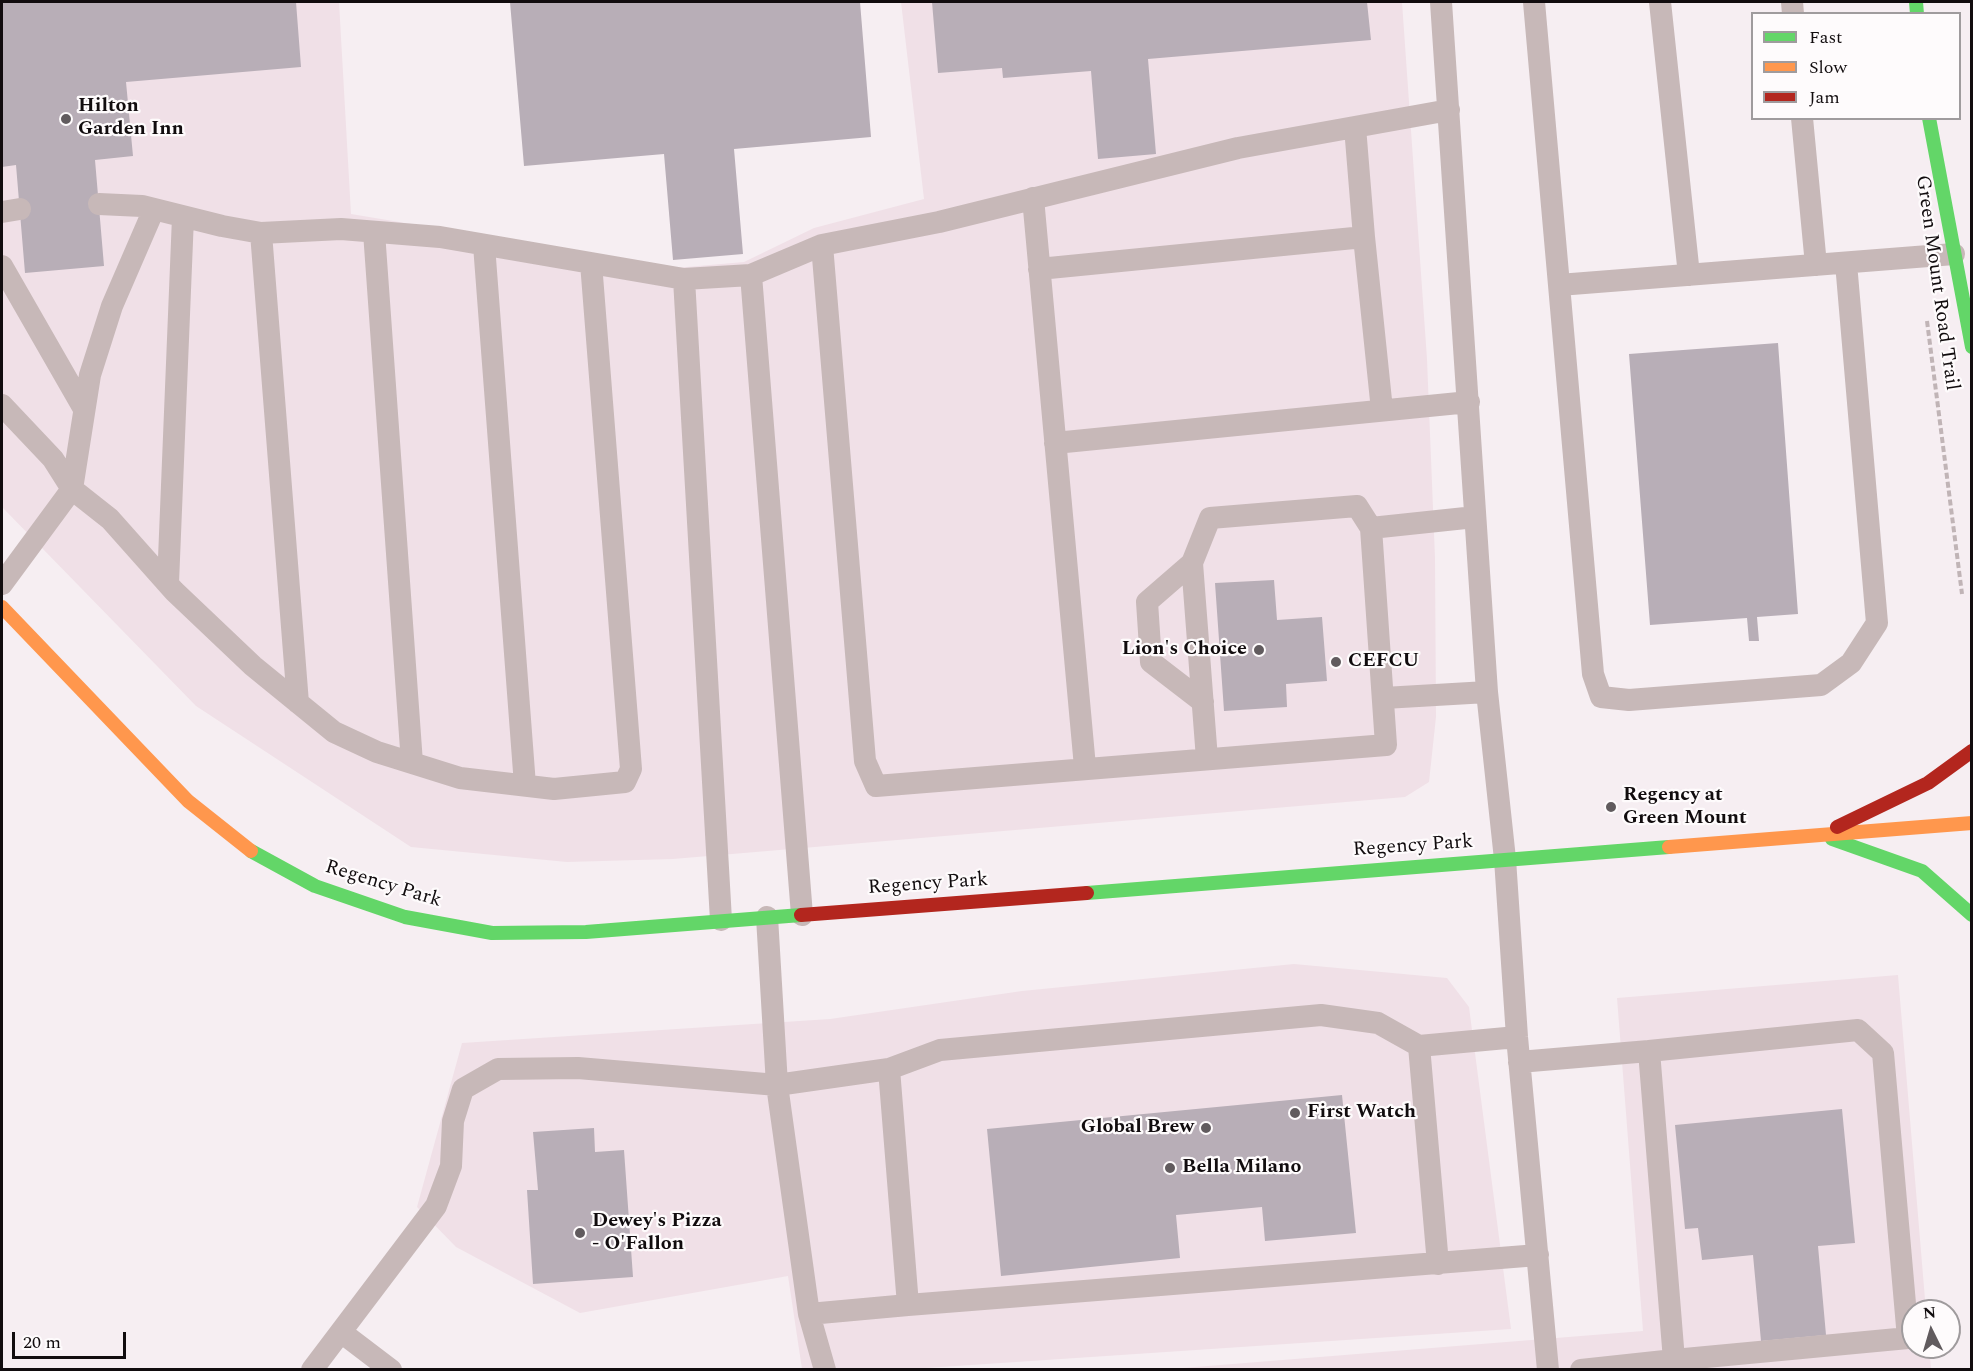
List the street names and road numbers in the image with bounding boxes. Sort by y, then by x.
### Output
street label: Green Mount Road Trail [1909,174,1963,392]
street label: Regency Park [1352,831,1474,863]
street label: Regency Park [322,856,444,914]
street label: Regency Park [867,869,989,901]

